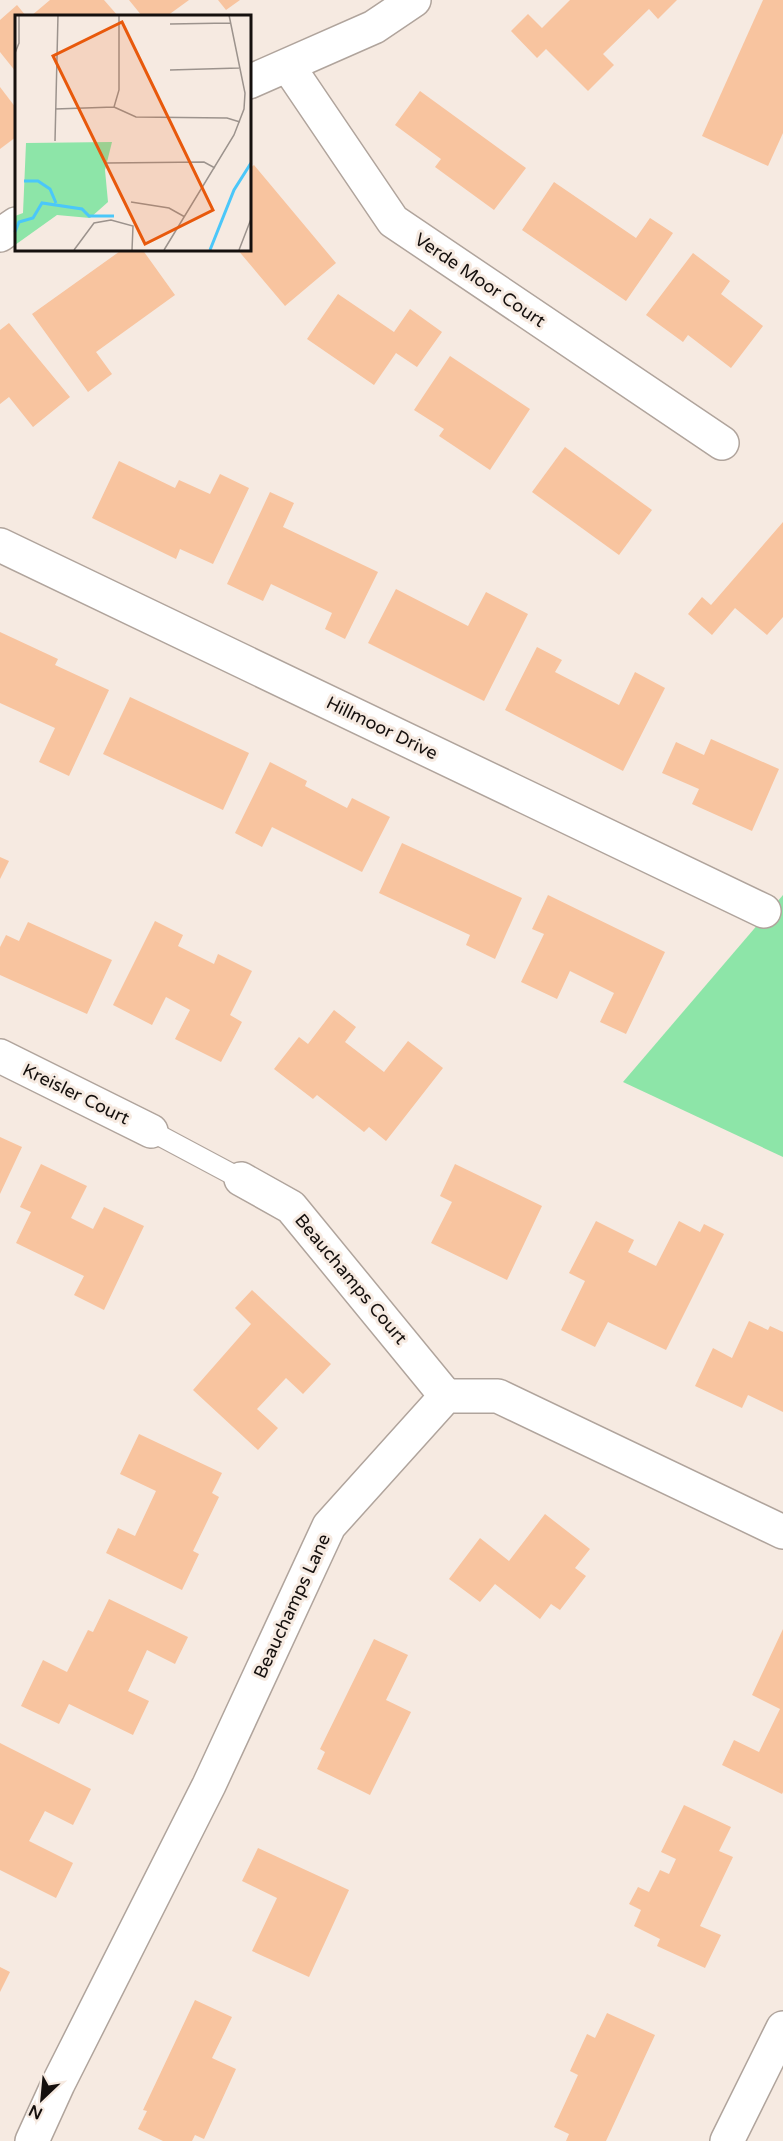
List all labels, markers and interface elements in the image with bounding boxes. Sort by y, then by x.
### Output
inset map [15,15,250,250]
street label: Verde Moor Court [410,228,550,332]
street label: Hillmoor Drive [323,692,441,764]
street label: Kreisler Court [19,1059,133,1129]
street label: Beauchamps Court [290,1209,412,1349]
street label: Beauchamps Lane [249,1530,335,1682]
north arrow [12,2069,72,2129]
text: N [26,2100,46,2123]

